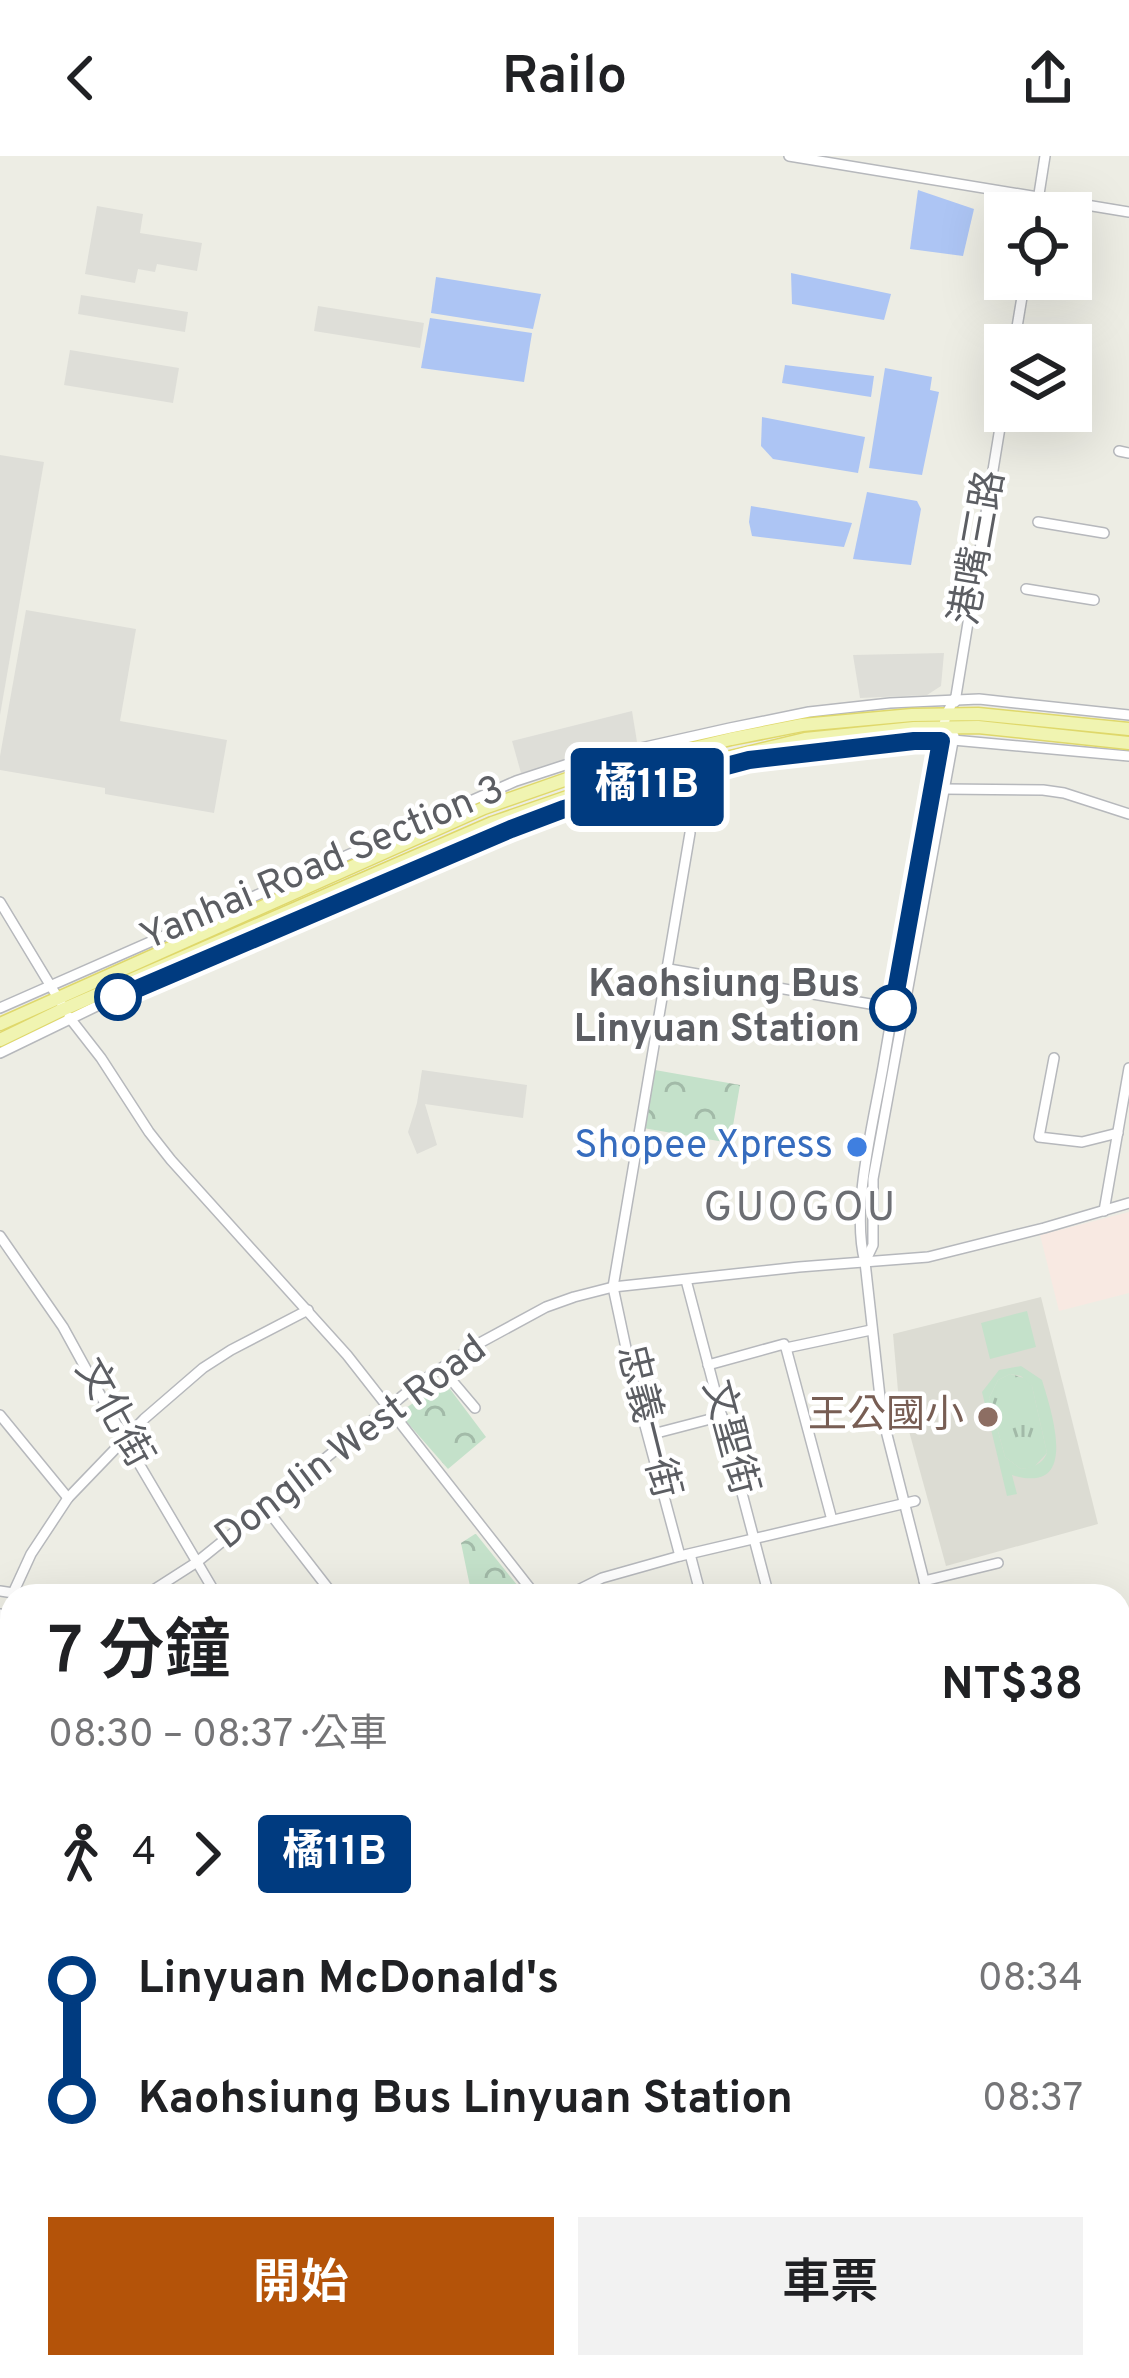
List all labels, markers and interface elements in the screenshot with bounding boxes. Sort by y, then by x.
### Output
text: Railo [502,44,627,113]
icon: back [48,45,114,111]
icon: share [1015,45,1081,111]
map controls [984,192,1092,432]
button: locate [984,192,1092,300]
button: layers [984,324,1092,432]
street label: 港嘴三路 [942,467,1018,629]
line badge: 橘11B [563,748,731,826]
text: 橘11B [595,760,699,813]
street label: Yanhai Road Section 3 [134,766,512,964]
place label: Kaohsiung Bus Linyuan Station [574,962,860,1056]
unlabelled marker [96,975,140,1019]
marker: Kaohsiung Bus Linyuan Station [871,986,915,1030]
place label: Shopee Xpress [574,1123,833,1172]
marker: Shopee Xpress [844,1134,870,1160]
district label: GUOGOU [704,1183,899,1236]
street label: Donglin West Road [207,1326,497,1562]
street label: 忠義一街 [603,1340,689,1504]
street label: 文化街 [62,1351,162,1477]
street label: 文聖街 [689,1375,767,1501]
place label: 王公國小 [808,1393,964,1442]
marker: 王公國小 [975,1404,1001,1430]
text: 7 分鐘 [48,1614,230,1697]
text: NT$38 [941,1658,1083,1715]
text: 08:30 – 08:37 · 公車 [48,1712,388,1761]
icon: walk [48,1821,114,1887]
icon: forward [174,1821,240,1887]
text: 橘11B [282,1827,387,1880]
text: 4 [132,1830,156,1879]
text: Linyuan McDonald's [138,1952,559,2009]
text: 08:34 [978,1956,1083,2005]
text: Kaohsiung Bus Linyuan Station [138,2072,793,2129]
text: 08:37 [982,2076,1083,2125]
button: 開始 [48,2217,554,2355]
button: 車票 [578,2217,1083,2355]

